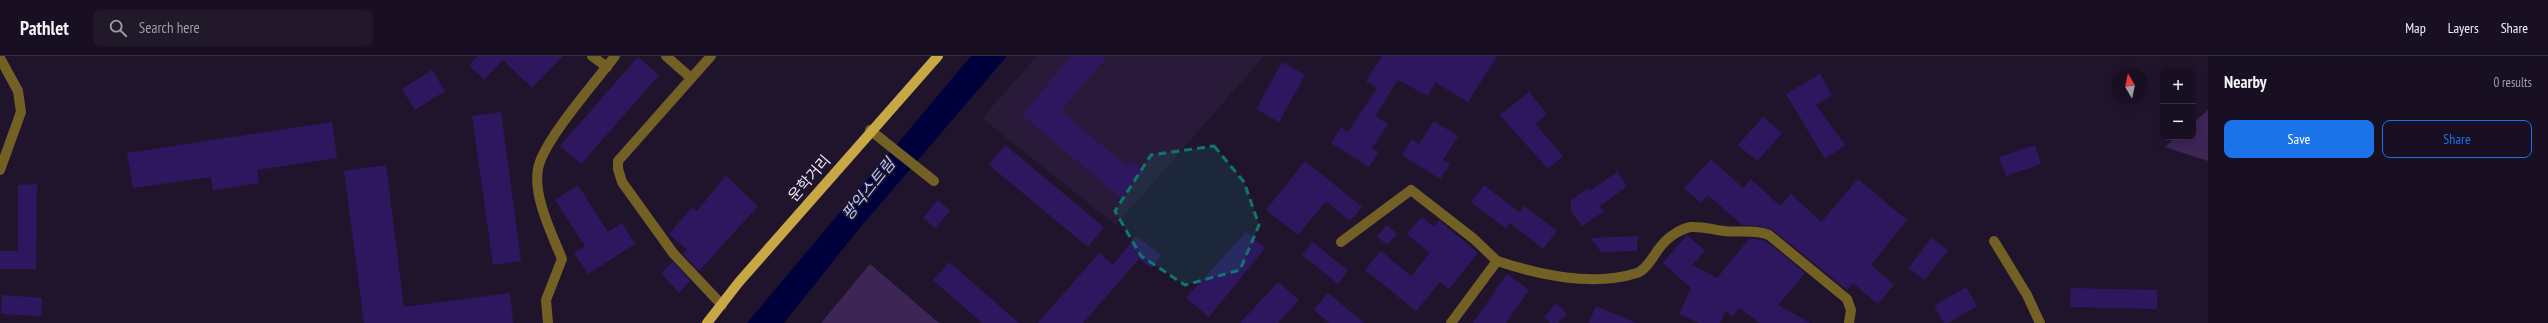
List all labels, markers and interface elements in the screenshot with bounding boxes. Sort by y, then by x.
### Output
search box [93,10,373,46]
text: Pathlet [20,16,69,40]
icon: search [107,17,129,39]
text: Search here [139,18,200,37]
text: Map [2405,19,2426,37]
text: Layers [2448,19,2479,37]
text: Share [2501,19,2528,37]
north arrow [2112,68,2148,104]
map controls [2160,68,2196,140]
button: + [2160,68,2196,104]
text: Nearby [2224,71,2267,93]
text: 0 results [2493,74,2532,91]
button: − [2160,104,2196,140]
button: Save [2224,120,2374,158]
button: Share [2382,120,2532,158]
street label: 운학거리 [784,151,834,205]
water label: 팡익스트림 [837,153,900,224]

